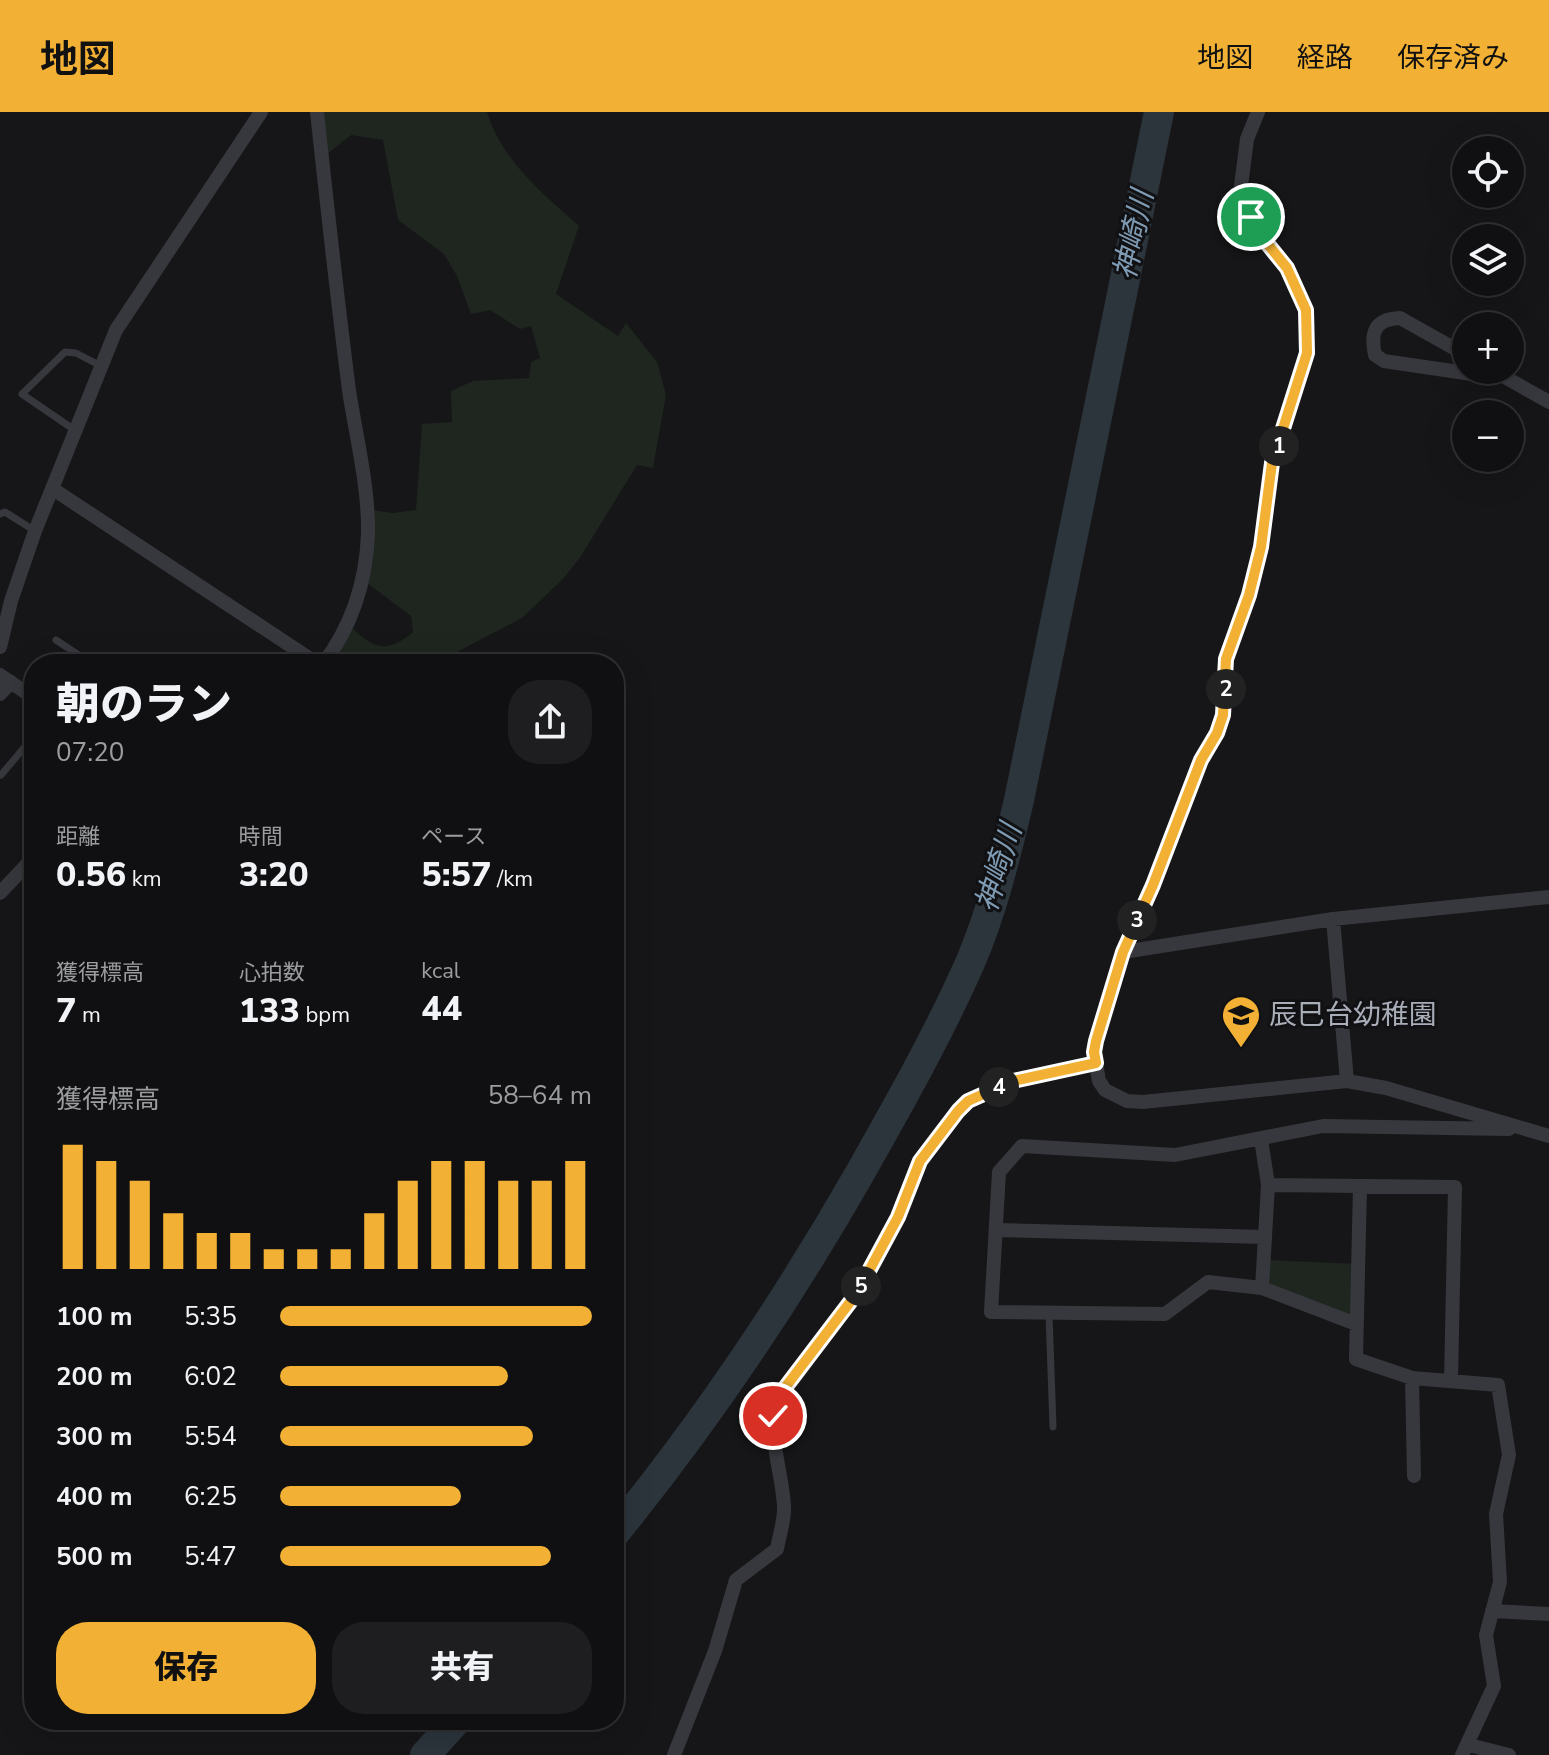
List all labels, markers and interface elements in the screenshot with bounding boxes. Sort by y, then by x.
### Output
text: 地図 [40,34,116,85]
text: 地図 [1197,39,1253,77]
text: 経路 [1297,39,1353,77]
text: 保存済み [1397,39,1509,77]
map controls [1452,136,1524,472]
button: locate [1452,136,1524,208]
pin [1217,183,1285,251]
water label: 神崎川 [1105,184,1164,283]
icon: arrive [1229,195,1273,239]
button: layers [1452,224,1524,296]
button: + [1452,312,1524,384]
button: − [1452,400,1524,472]
pin: 1 [1259,426,1299,466]
text: 1 [1272,431,1286,461]
pin: 2 [1206,669,1246,709]
text: 2 [1219,674,1233,704]
text: 朝のラン [56,675,232,735]
button: share [508,680,592,764]
text: 07:20 [56,735,124,770]
water label: 神崎川 [966,816,1033,917]
text: 距離 [56,822,100,852]
text: 時間 [239,822,283,852]
text: ペース [421,822,486,852]
text: 0.56 [56,852,126,898]
text: 3:20 [239,852,309,898]
text: 5:57 [421,852,491,898]
text: km [126,864,162,894]
text: /km [491,864,533,894]
pin: 3 [1117,900,1157,940]
text: 3 [1130,905,1144,935]
text: kcal [421,956,460,986]
text: 獲得標高 [56,958,144,988]
text: 心拍数 [239,958,305,988]
text: 44 [421,986,462,1032]
text: 7 [56,988,76,1034]
text: 133 [239,988,300,1034]
school or university icon: 辰巳台幼稚園 [1220,994,1262,1049]
place label: 辰巳台幼稚園 [1269,996,1437,1034]
text: m [76,1000,101,1030]
text: bpm [300,1000,350,1030]
pin: 4 [979,1067,1019,1107]
text: 4 [992,1072,1006,1102]
text: 58–64 m [488,1078,592,1113]
text: 獲得標高 [56,1082,160,1117]
pin: 5 [841,1266,881,1306]
text: 5 [854,1271,868,1301]
text: 100 m [56,1299,133,1334]
text: 5:35 [184,1299,237,1334]
text: 200 m [56,1359,133,1394]
text: 6:02 [184,1359,237,1394]
pin [739,1382,807,1450]
icon: check [751,1394,795,1438]
text: 300 m [56,1419,133,1454]
text: 5:54 [184,1419,237,1454]
text: 400 m [56,1479,133,1514]
text: 6:25 [184,1479,237,1514]
text: 500 m [56,1539,133,1574]
text: 5:47 [184,1539,237,1574]
button: 保存 [56,1622,316,1714]
button: 共有 [332,1622,592,1714]

